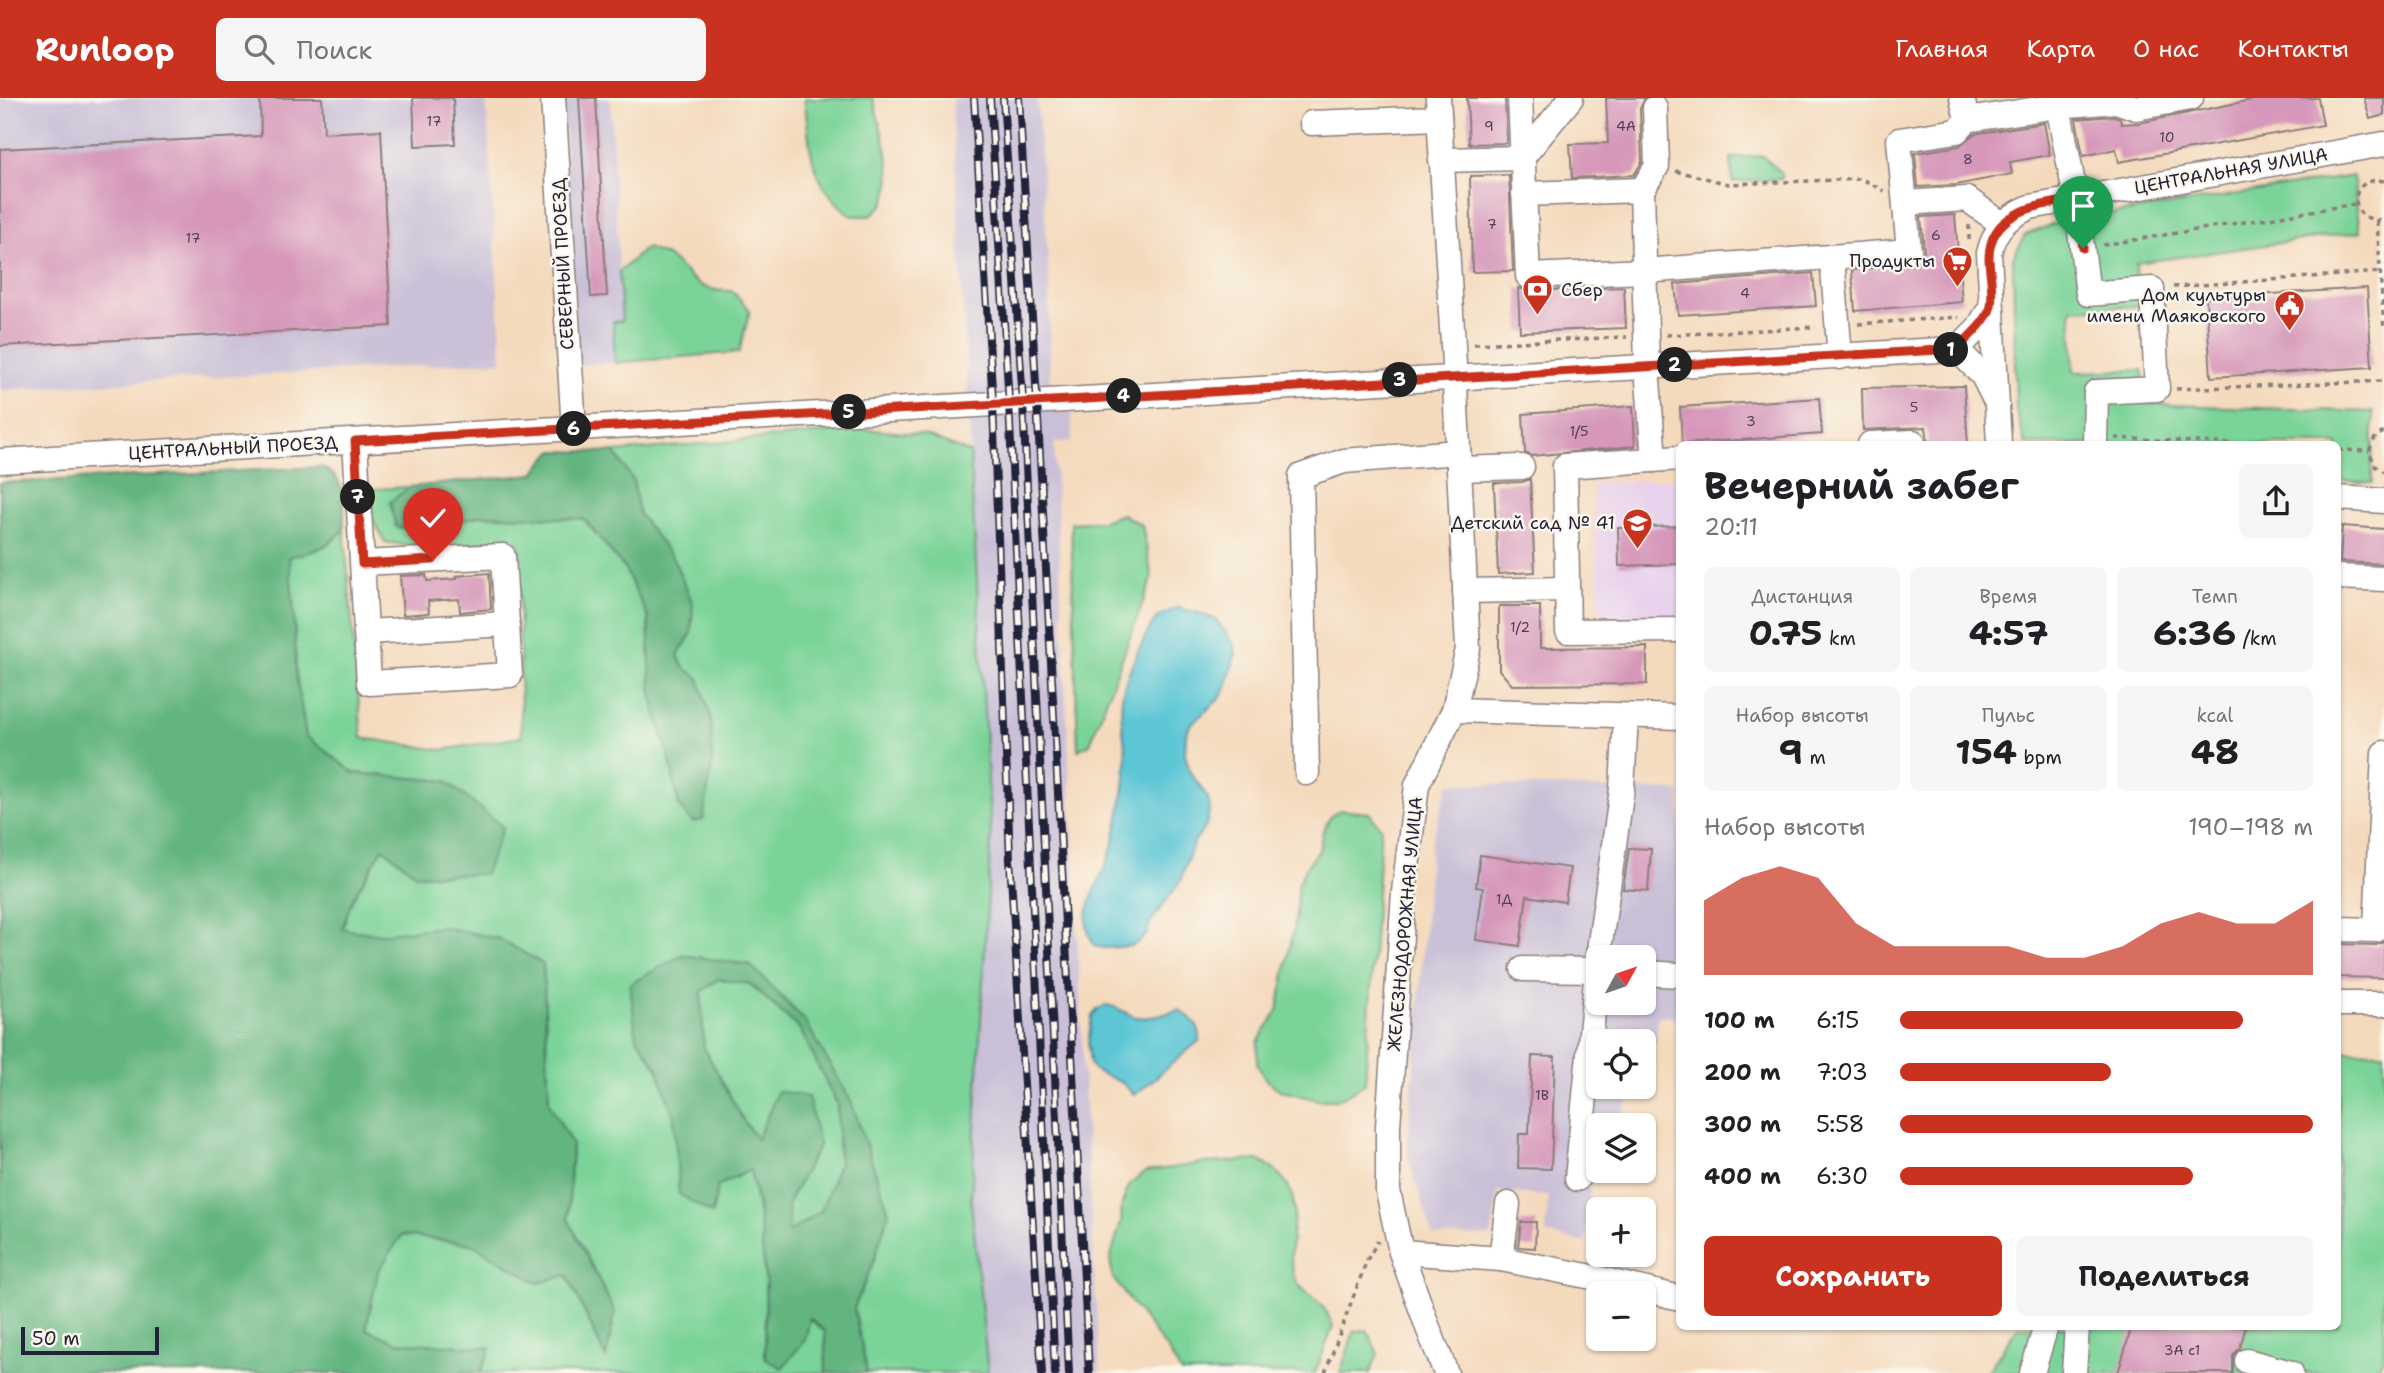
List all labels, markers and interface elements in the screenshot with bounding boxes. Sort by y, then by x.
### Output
search box [216,18,706,81]
text: Runloop [35,27,174,72]
icon: search [240,30,278,68]
text: Поиск [296,32,372,67]
text: Главная [1895,33,1988,65]
text: Карта [2026,33,2095,65]
text: О нас [2133,33,2199,65]
text: Контакты [2237,33,2349,65]
house number: 17 [427,112,441,130]
house number: 9 [1484,117,1494,135]
house number: 4А [1616,117,1636,135]
house number: 10 [2159,128,2175,146]
street label: ЦЕНТРАЛЬНАЯ УЛИЦА [2132,142,2330,200]
house number: 8 [1963,150,1973,168]
pin [2053,176,2113,248]
street label: СЕВЕРНЫЙ ПРОЕЗД [546,177,579,350]
icon: arrive [2064,187,2102,225]
house number: 7 [1487,215,1497,233]
house number: 6 [1931,226,1941,244]
house number: 17 [186,229,200,247]
supermarket icon: Продукты [1941,244,1975,288]
place label: Продукты [1849,249,1935,273]
bank icon: Сбер [1521,273,1555,317]
place label: Сбер [1561,278,1603,302]
place label: Дом культуры имени Маяковского [2087,283,2266,328]
house number: 4 [1740,284,1750,302]
public building icon: Дом культуры имени Маяковского [2272,288,2306,332]
pin: 1 [1934,332,1968,368]
text: 1 [1946,337,1955,362]
pin: 2 [1658,348,1692,382]
text: 2 [1668,352,1681,377]
pin: 3 [1382,362,1418,398]
text: 3 [1393,367,1406,392]
pin: 4 [1106,378,1142,414]
text: 4 [1117,383,1130,408]
pin: 5 [832,394,866,430]
house number: 5 [1910,398,1918,416]
text: 5 [843,399,854,424]
pin: 6 [556,412,592,446]
house number: 3 [1746,412,1756,430]
text: 6 [567,416,580,441]
house number: 1/5 [1569,422,1589,440]
street label: ЦЕНТРАЛЬНЫЙ ПРОЕЗД [128,431,339,465]
text: Вечерний забег [1704,460,2019,511]
button: share [2239,464,2313,538]
pin: 7 [340,480,376,514]
text: 7 [351,484,364,509]
pin [403,488,463,560]
icon: check [414,499,452,537]
school or university icon: Детский сад № 41 [1621,506,1655,550]
place label: Детский сад № 41 [1451,511,1615,535]
text: 20:11 [1704,512,1758,542]
text: Дистанция [1751,584,1853,609]
text: Время [1980,584,2037,609]
text: Темп [2192,584,2238,609]
text: 0.75 [1748,609,1823,656]
text: 4:57 [1968,609,2049,656]
text: 6:36 [2153,609,2236,656]
house number: 1/2 [1510,618,1530,636]
text: km [1823,626,1856,651]
text: /km [2236,626,2277,651]
text: Набор высоты [1736,703,1869,728]
text: Пульс [1982,703,2035,728]
text: kcal [2196,703,2233,728]
text: 9 [1778,728,1803,775]
text: 154 [1955,728,2017,775]
text: 48 [2190,728,2239,775]
text: m [1803,745,1826,770]
text: bpm [2017,745,2062,770]
street label: ЖЕЛЕЗНОДОРОЖНАЯ УЛИЦА [1382,796,1428,1052]
text: Набор высоты [1704,812,1865,842]
text: 190–198 m [2188,812,2313,842]
house number: 1Д [1496,890,1513,908]
north arrow [1586,945,1656,1015]
map controls [1586,945,1656,1351]
text: 100 m [1704,1005,1775,1035]
text: 6:15 [1816,1005,1859,1035]
button: locate [1586,1029,1656,1099]
text: 200 m [1704,1057,1781,1087]
text: 7:03 [1816,1057,1868,1087]
house number: 1В [1535,1086,1549,1104]
text: 300 m [1704,1109,1781,1139]
text: 5:58 [1816,1109,1865,1139]
button: layers [1586,1113,1656,1183]
text: 400 m [1704,1161,1781,1191]
text: 6:30 [1816,1161,1868,1191]
button: + [1586,1197,1656,1267]
button: Сохранить [1704,1236,2002,1316]
button: Поделиться [2016,1236,2313,1316]
button: − [1586,1281,1656,1351]
scale bar [21,1324,159,1356]
text: 50 m [32,1326,80,1351]
house number: 3А с1 [2164,1341,2200,1359]

